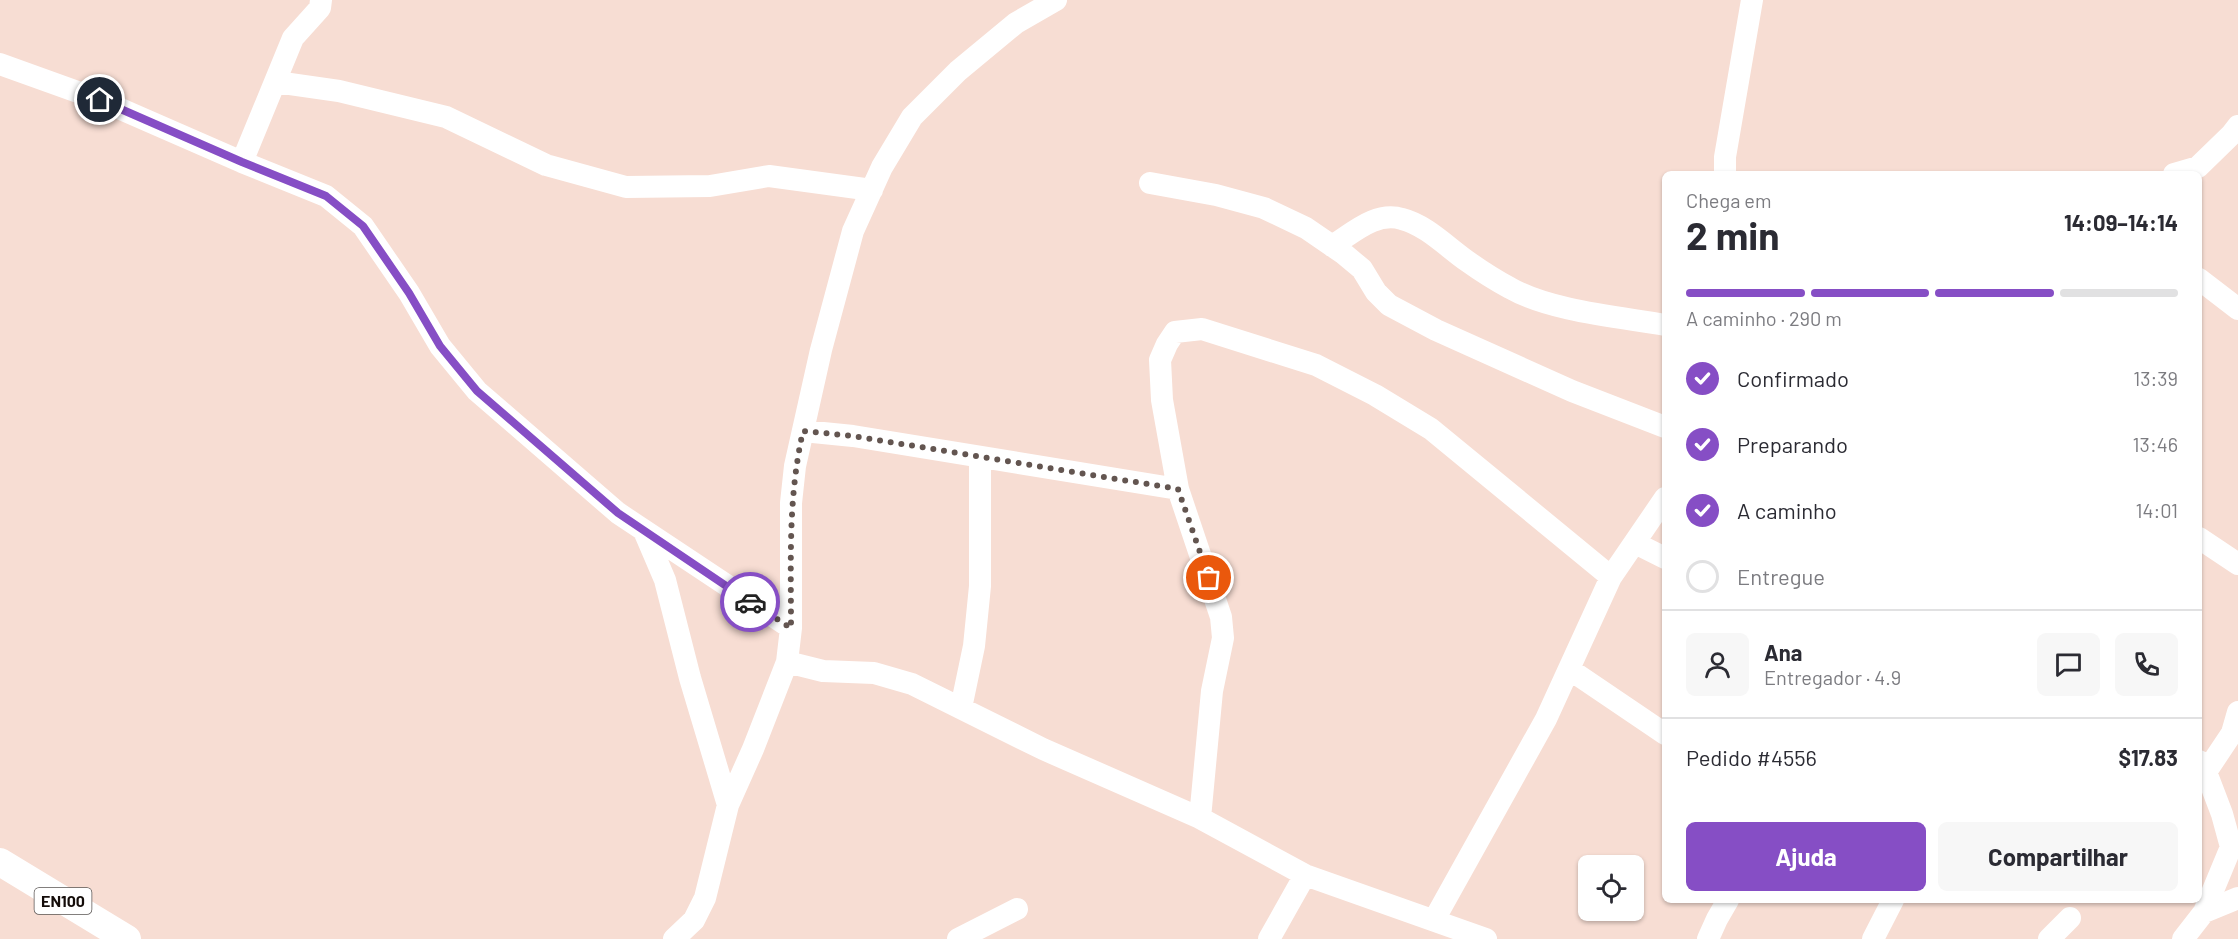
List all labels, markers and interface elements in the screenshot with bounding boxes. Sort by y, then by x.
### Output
pin [74,74,125,125]
icon: home [83,83,116,116]
text: Chega em [1686,188,1772,212]
text: 14:09–14:14 [2064,209,2178,235]
text: 2 min [1686,211,1779,258]
text: A caminho · 290 m [1686,306,1842,330]
icon: check [1686,362,1719,395]
text: Confirmado [1737,365,1849,391]
text: 13:39 [2133,366,2178,390]
icon: check [1686,428,1719,461]
text: Preparando [1737,431,1848,457]
text: 13:46 [2133,432,2178,456]
icon: check [1686,494,1719,527]
text: A caminho [1737,497,1837,523]
text: 14:01 [2135,498,2178,522]
pin [1183,552,1234,603]
icon: bag [1192,561,1225,594]
text: Entregue [1737,563,1825,589]
courier [720,572,780,632]
icon: car [734,586,767,619]
button: person [1686,633,1749,696]
button: chat [2037,633,2100,696]
button: phone [2115,633,2178,696]
text: Ana [1764,639,1802,665]
text: Entregador · 4.9 [1764,665,1901,689]
text: Pedido #4556 [1686,744,1817,770]
text: $17.83 [2118,744,2178,770]
button: Ajuda [1686,822,1926,891]
button: Compartilhar [1938,822,2178,891]
map controls [1578,855,1644,921]
button: locate [1578,855,1644,921]
road number: EN100 [34,888,92,914]

